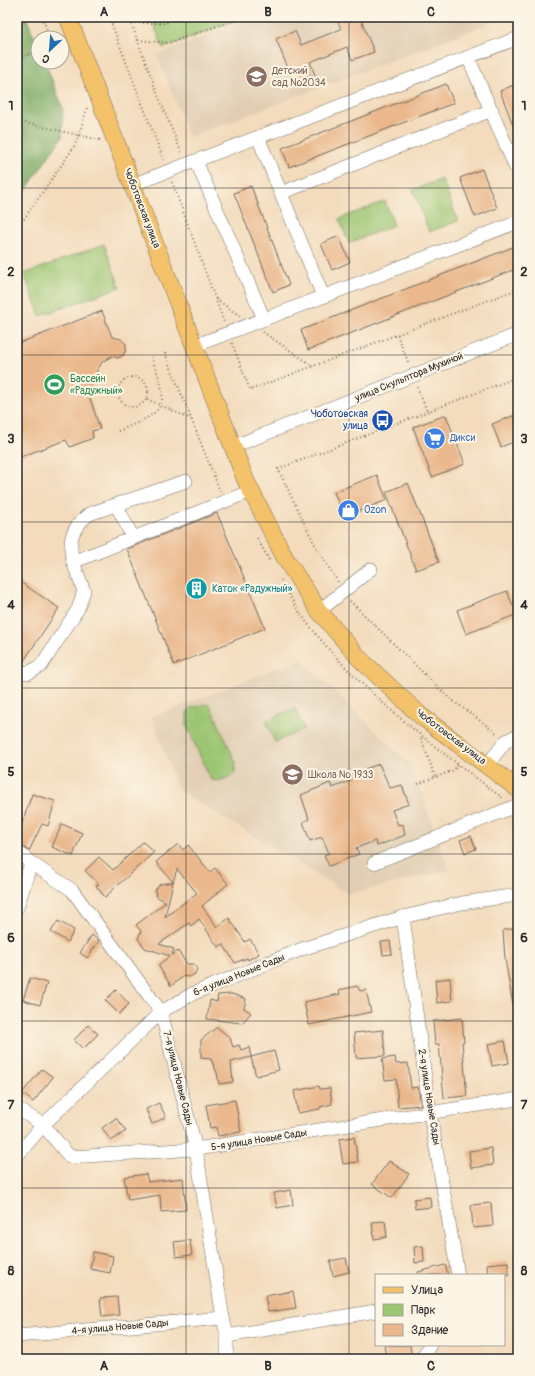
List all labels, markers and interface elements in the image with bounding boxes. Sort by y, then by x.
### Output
text: A [100,4,109,20]
text: B [264,4,272,20]
text: C [427,4,435,20]
north arrow [30,30,70,70]
text: С [40,51,52,66]
school or university icon: Детский сад №2034 [244,64,270,90]
place label: Детский сад №2034 [271,65,326,89]
text: 1 [8,98,14,114]
text: 1 [521,98,527,114]
street label: Чоботовская улица [121,166,163,250]
text: 2 [7,264,15,280]
text: 2 [520,264,528,280]
street label: улица Скульптора Мухиной [352,350,465,405]
sports icon: Бассейн «Радужный» [41,372,67,398]
place label: Бассейн «Радужный» [70,373,123,397]
bus stop icon: Чоботовская улица [370,407,396,433]
place label: Чоботовская улица [311,408,368,432]
supermarket icon: Дикси [421,425,447,451]
text: 3 [7,431,15,447]
text: 3 [520,431,528,447]
place label: Дикси [449,432,476,444]
shop icon: Ozon [336,497,362,523]
place label: Ozon [364,504,387,516]
building icon: Каток «Радужный» [183,576,209,602]
place label: Каток «Радужный» [212,583,293,595]
text: 4 [7,597,15,613]
text: 4 [520,597,528,613]
street label: Чоботовская улица [414,707,489,767]
school or university icon: Школа № 1933 [280,762,306,788]
text: 5 [7,764,15,780]
text: 5 [520,764,528,780]
place label: Школа № 1933 [308,769,374,781]
text: 6 [7,930,15,946]
text: 6 [520,930,528,946]
street label: 6-я улица Новые Сады [192,951,286,999]
street label: 7-я улица Новые Сады [160,1030,196,1126]
street label: 2-я улица Новые Сады [415,1048,443,1146]
text: 7 [8,1097,15,1113]
text: 7 [521,1097,528,1113]
street label: 5-я улица Новые Сады [210,1126,308,1154]
text: 8 [8,1263,15,1279]
text: 8 [521,1263,528,1279]
legend [375,1274,505,1346]
text: Улица [411,1283,443,1298]
text: Парк [411,1303,436,1318]
street label: 4-я улица Новые Сады [71,1317,169,1337]
text: Здание [411,1323,448,1338]
text: A [100,1358,109,1374]
text: B [264,1358,272,1374]
text: C [427,1358,435,1374]

